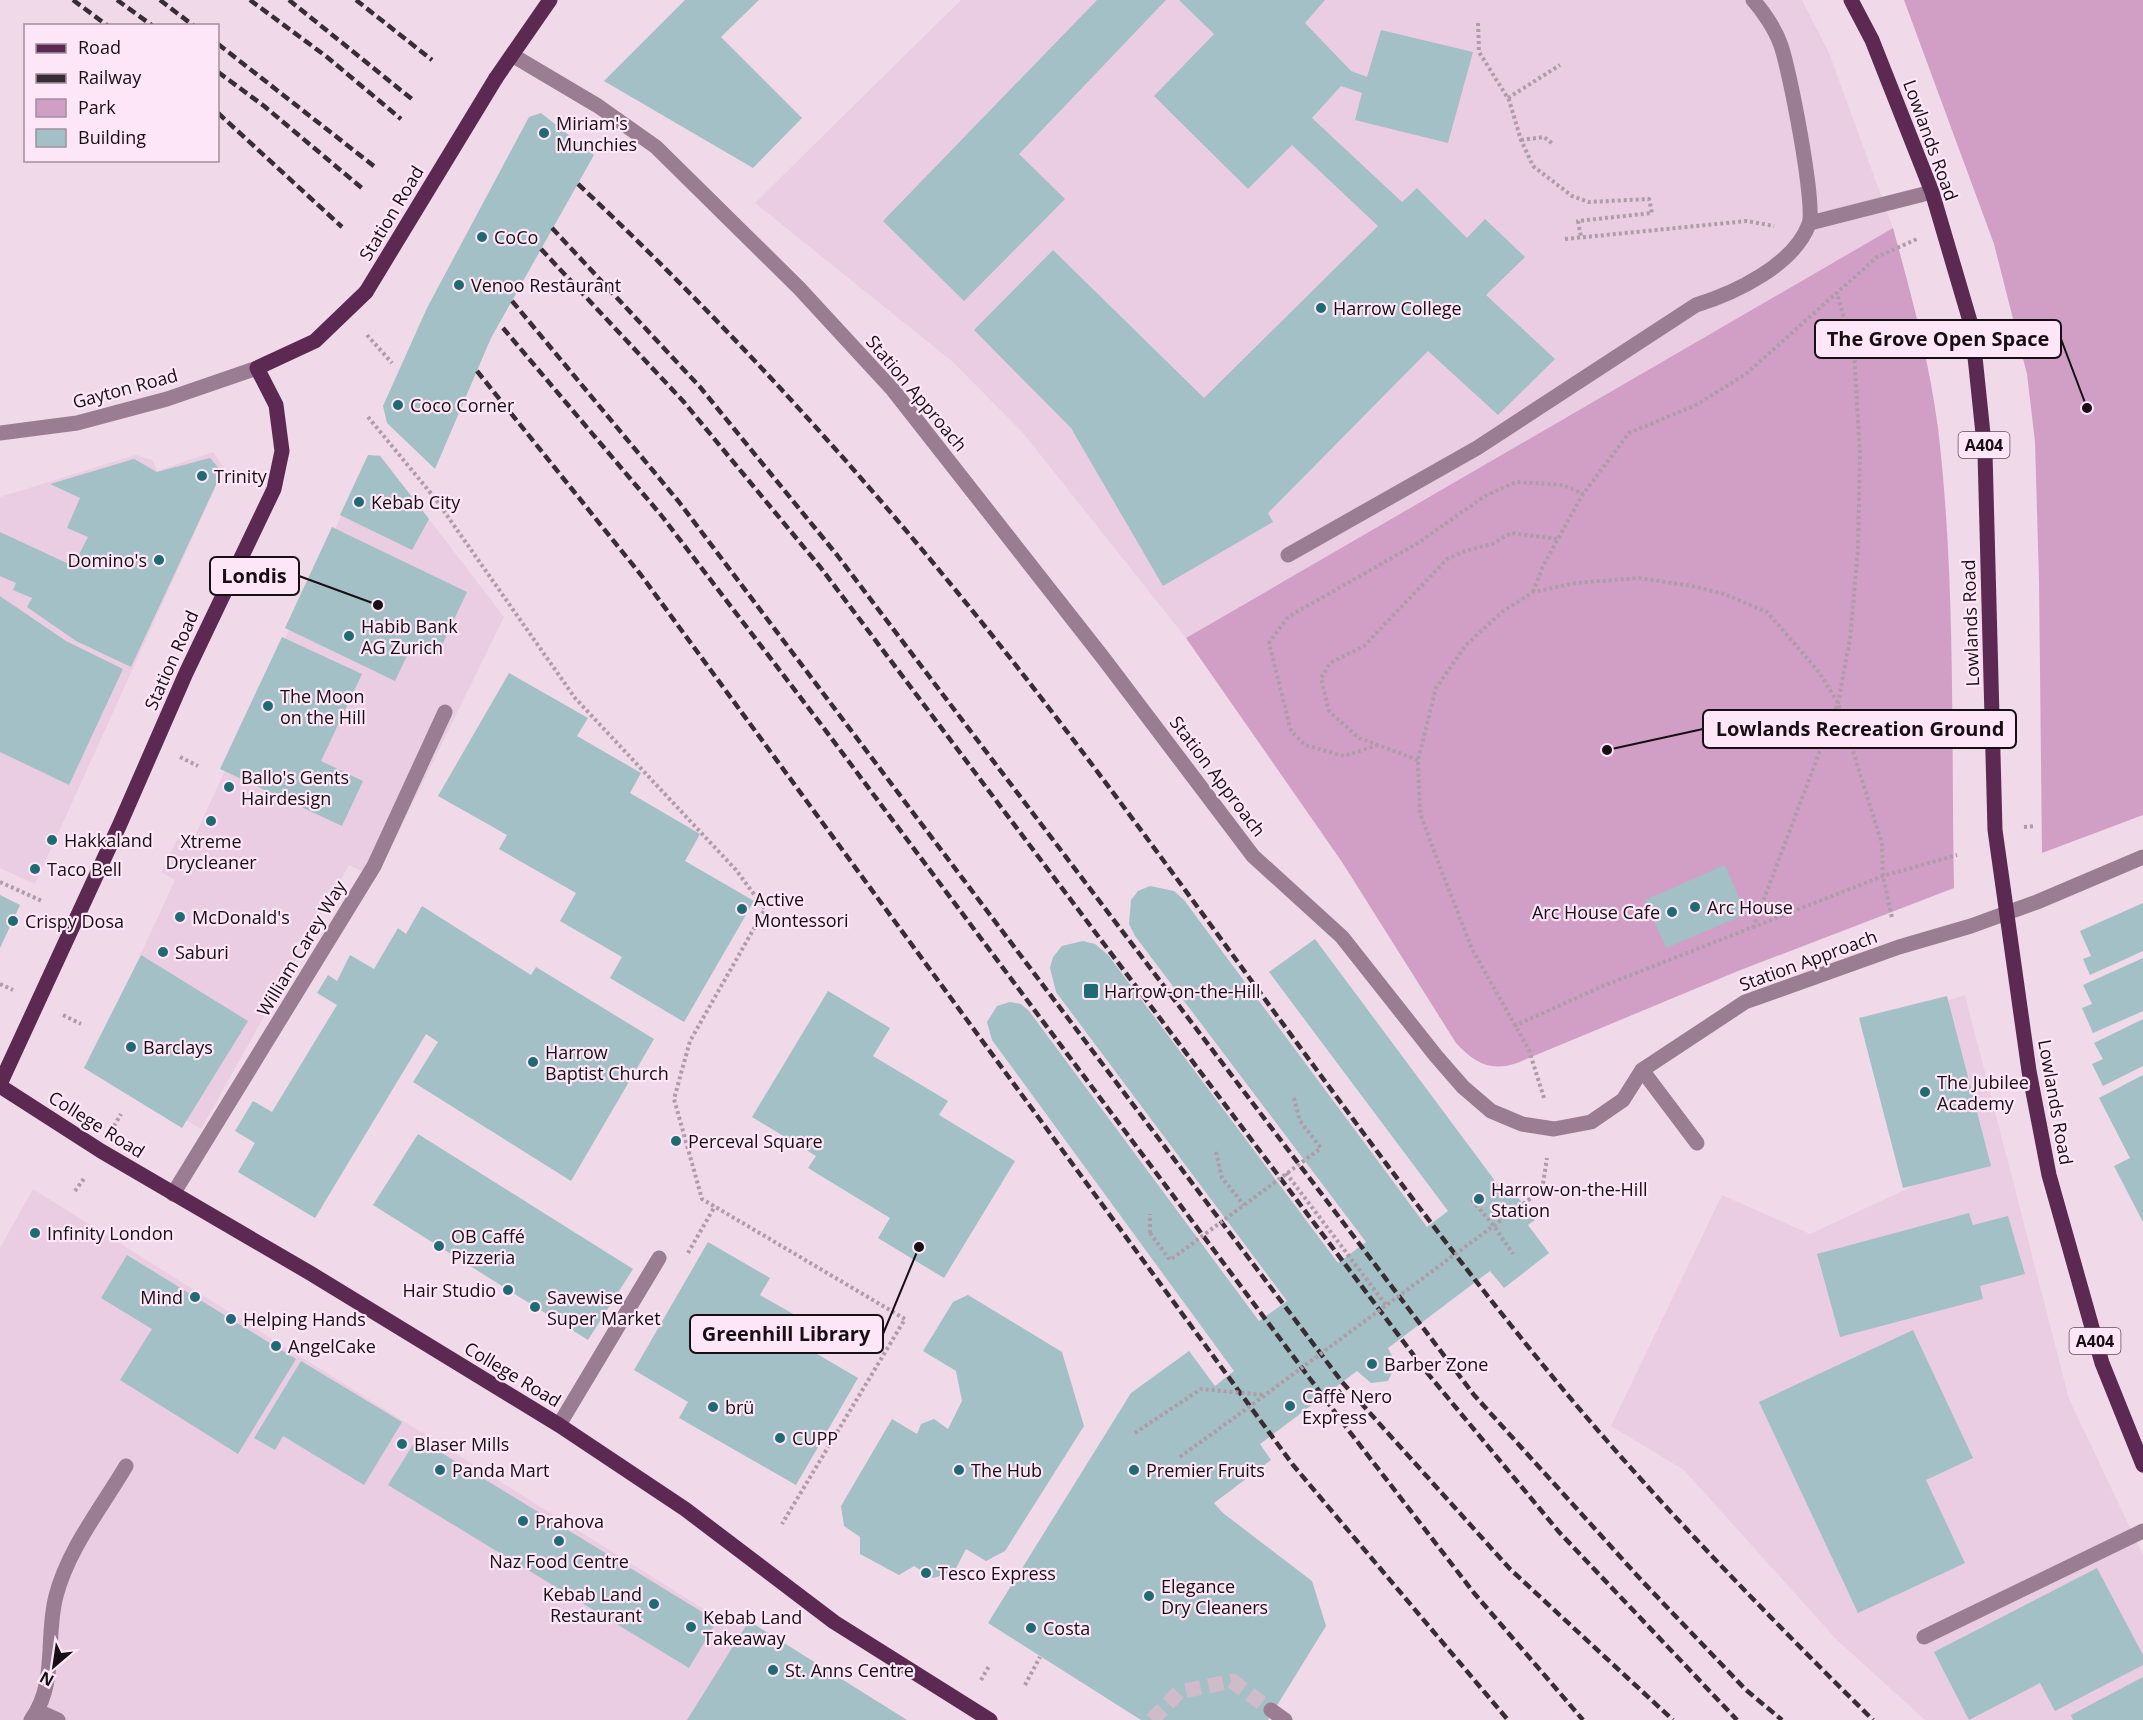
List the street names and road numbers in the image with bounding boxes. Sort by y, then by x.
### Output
street label: Lowlands Road [1898,76,1964,204]
street label: Station Road [353,161,429,265]
street label: Station Approach [861,330,973,456]
street label: Gayton Road [70,362,180,414]
road number: A404 [1958,432,2010,458]
street label: Lowlands Road [1956,559,1984,687]
street label: Station Road [138,606,204,714]
street label: Station Approach [1165,711,1271,841]
street label: William Carey Way [251,875,352,1020]
street label: Station Approach [1736,924,1880,996]
street label: Lowlands Road [2033,1037,2079,1167]
street label: College Road [44,1085,150,1163]
road number: A404 [2070,1328,2120,1354]
street label: College Road [460,1336,566,1412]

